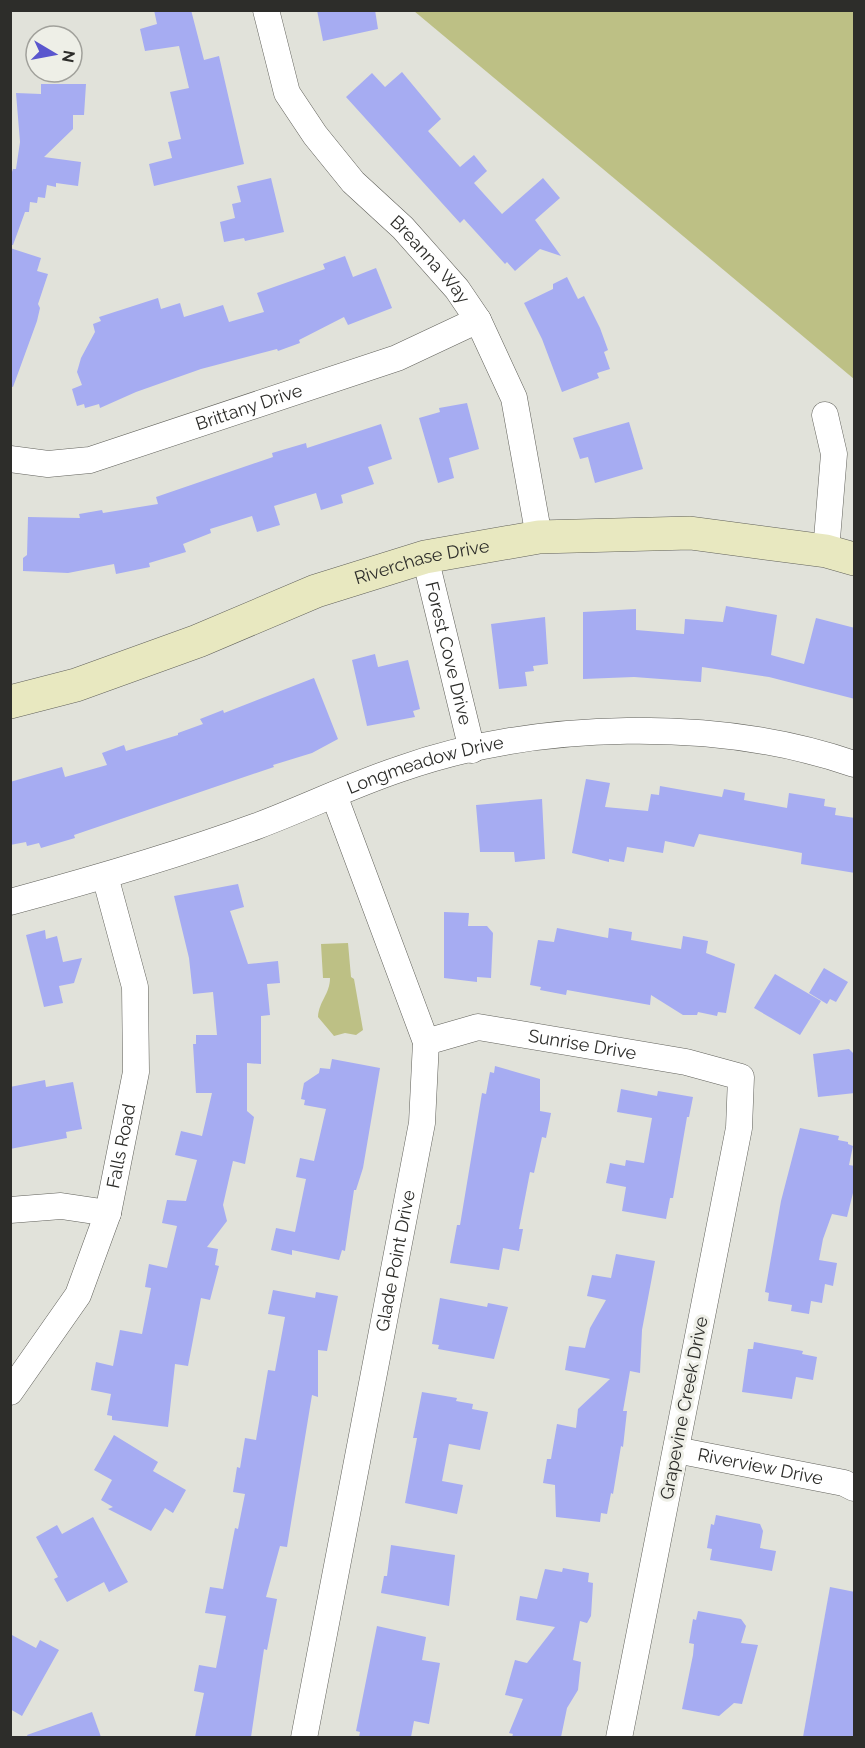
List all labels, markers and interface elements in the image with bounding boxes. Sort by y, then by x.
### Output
north arrow [24,24,84,84]
text: N [58,49,79,64]
street label: Breanna Way [386,211,475,307]
street label: Brittany Drive [193,379,305,434]
street label: Riverchase Drive [352,535,491,588]
street label: Forest Cove Drive [421,579,477,727]
street label: Longmeadow Drive [344,731,506,798]
street label: Sunrise Drive [527,1025,639,1064]
street label: Falls Road [102,1102,139,1190]
street label: Glade Point Drive [371,1188,419,1333]
street label: Grapevine Creek Drive [655,1314,712,1501]
street label: Riverview Drive [696,1444,825,1489]

